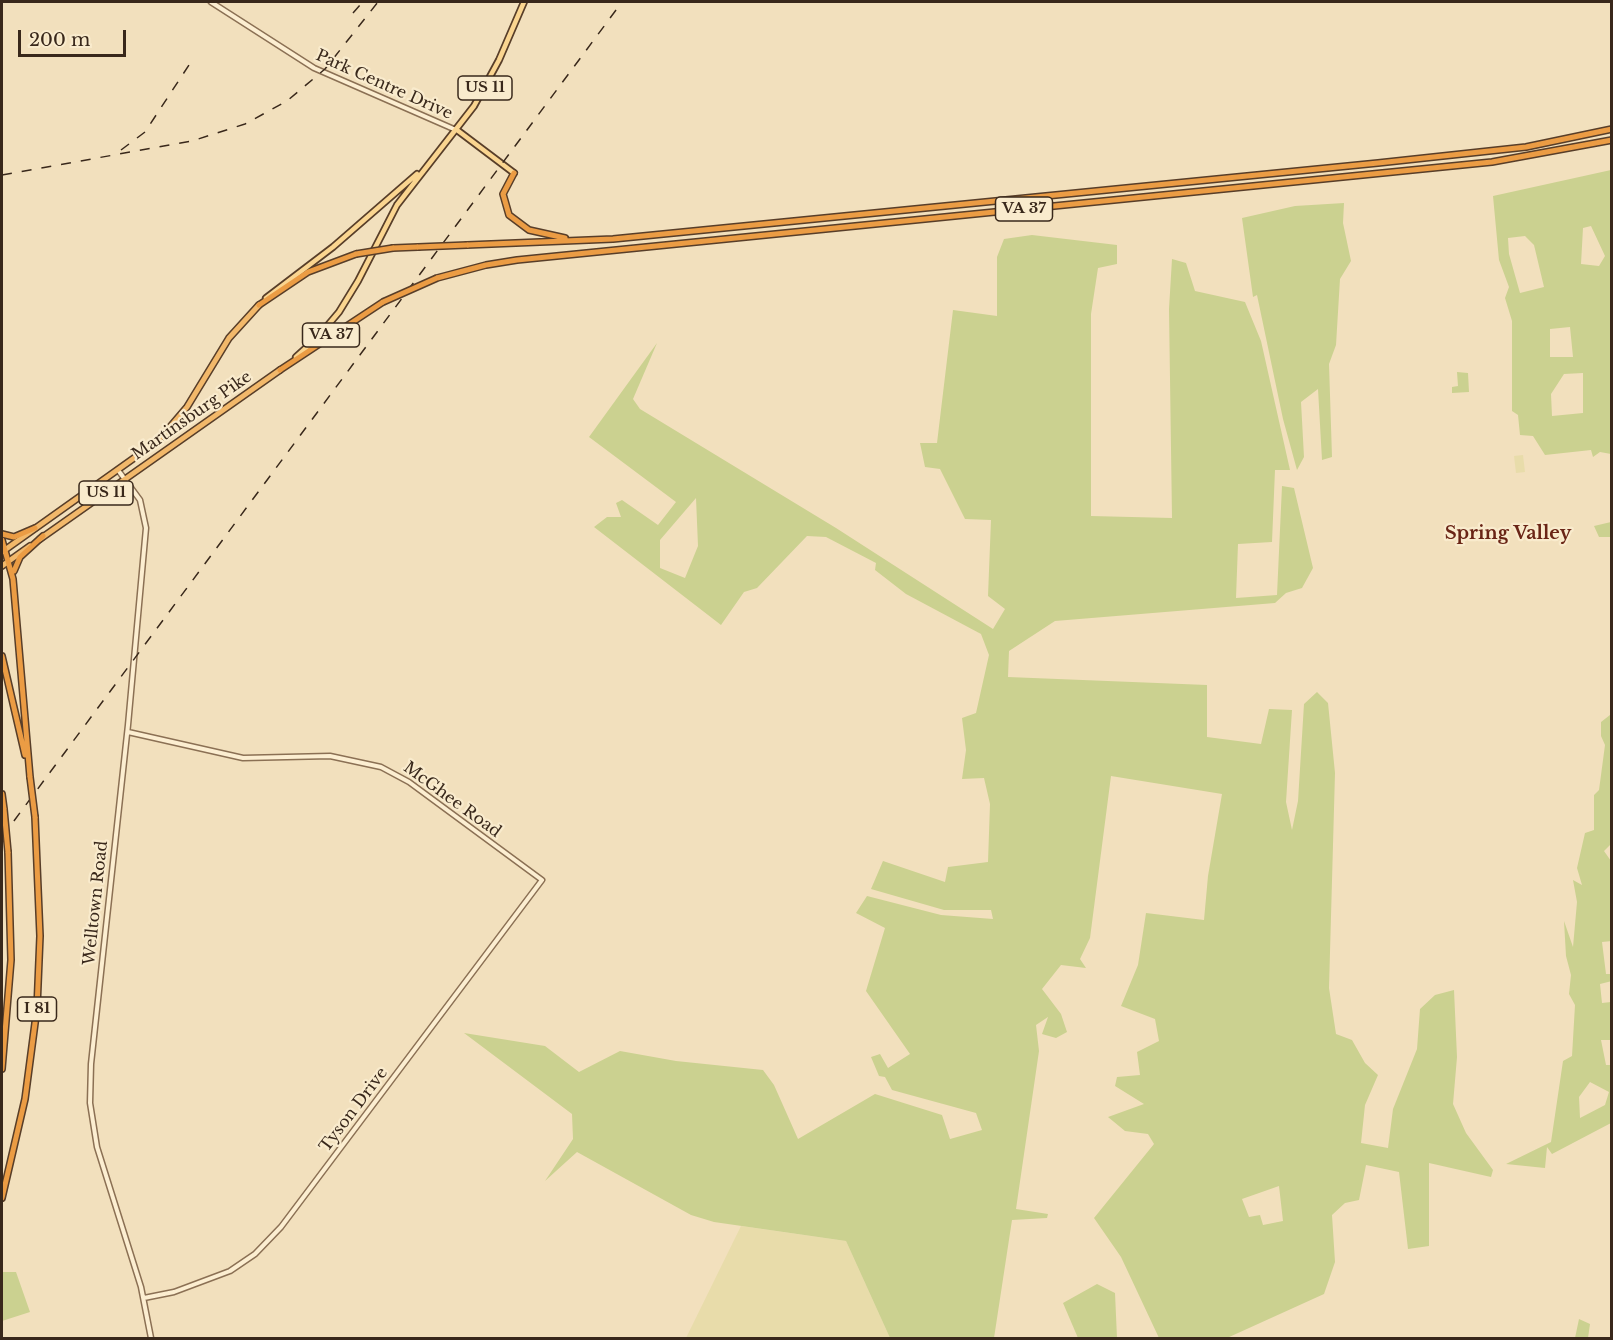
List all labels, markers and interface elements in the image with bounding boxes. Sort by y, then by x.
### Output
scale bar [21,18,129,56]
text: 200 m [29,29,90,51]
street label: Park Centre Drive [313,46,455,124]
road number: US 11 [458,76,512,100]
road number: VA 37 [996,197,1052,221]
road number: VA 37 [302,323,360,347]
street label: Martinsburg Pike [128,368,256,464]
road number: US 11 [79,481,133,505]
district label: Spring Valley [1445,523,1571,545]
street label: McGhee Road [399,758,505,842]
street label: Welltown Road [80,840,112,966]
road number: I 81 [18,997,57,1021]
street label: Tyson Drive [316,1064,392,1156]

